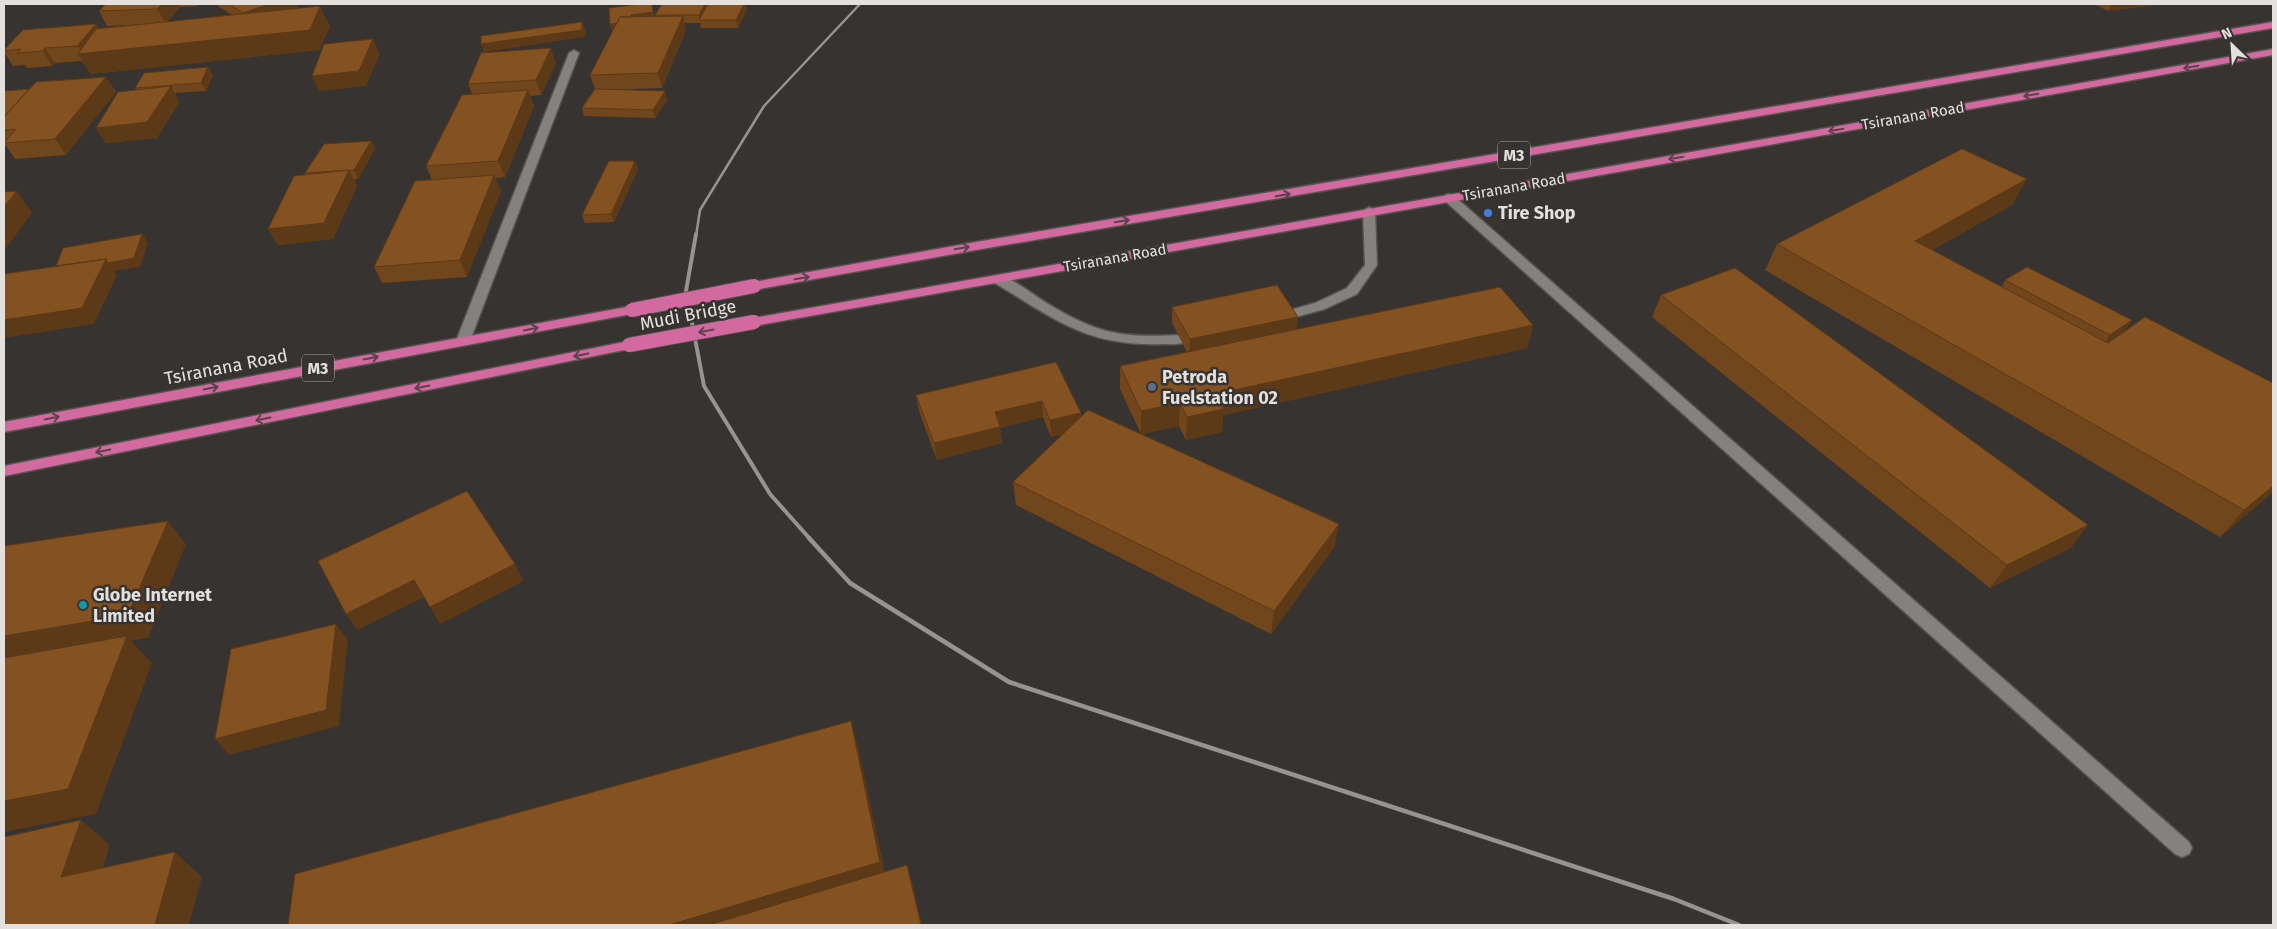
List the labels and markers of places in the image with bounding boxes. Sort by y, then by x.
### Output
place label: Tire Shop [1498,202,1576,224]
marker: Tire Shop [1482,207,1494,219]
place label: Petroda Fuelstation 02 [1162,366,1278,409]
marker: Petroda Fuelstation 02 [1146,381,1158,393]
place label: Globe Internet Limited [93,584,213,627]
marker: Globe Internet Limited [77,599,89,611]

